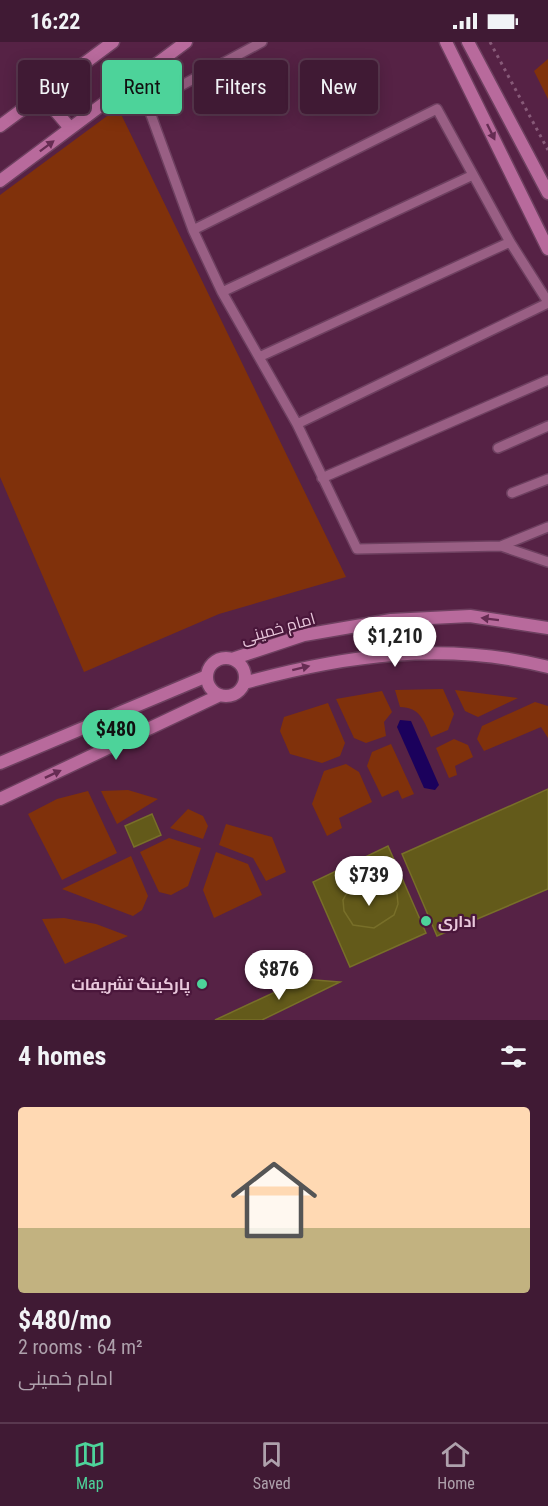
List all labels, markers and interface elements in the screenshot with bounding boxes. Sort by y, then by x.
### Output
text: 16:22 [30,9,81,34]
chip: Buy [18,60,90,114]
chip: Rent [102,60,182,114]
chip: Filters [194,60,288,114]
chip: New [300,60,378,114]
one-way arrow [486,124,495,141]
one-way arrow [38,140,54,152]
street label: امام خمینی [239,609,318,650]
one-way arrow [481,614,500,624]
pin: $1,210 [346,617,444,668]
text: $1,210 [367,624,423,648]
one-way arrow [291,662,310,672]
pin: $480 [80,710,152,761]
text: $480 [96,717,136,741]
one-way arrow [44,769,61,778]
pin: $739 [333,856,405,907]
text: $739 [349,863,389,887]
place label: اداری [438,912,476,931]
marker: اداری [419,914,433,928]
pin: $876 [243,950,315,1001]
text: $876 [259,957,299,981]
place label: پارکینگ تشریفات [71,975,190,996]
marker: پارکینگ تشریفات [195,977,209,991]
icon: filters [497,1040,530,1073]
text: 4 homes [18,1041,106,1071]
icon: home [220,1146,328,1254]
text: $480/mo [18,1305,111,1335]
text: 2 rooms · 64 m² [18,1335,143,1359]
text: امام خمینی [18,1366,113,1390]
tab: Map [73,1438,106,1493]
tab: Saved [253,1438,291,1493]
tab: Home [437,1438,475,1493]

